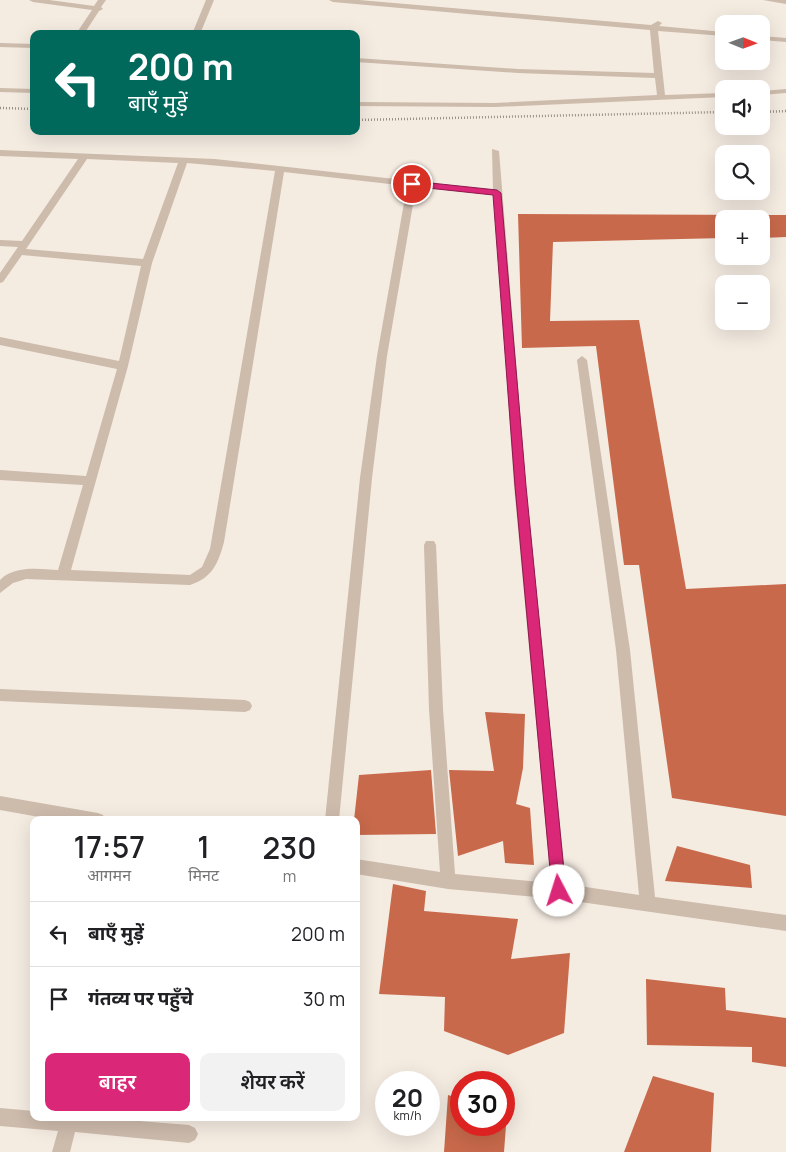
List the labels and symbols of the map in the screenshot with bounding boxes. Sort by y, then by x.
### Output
north arrow [715,15,770,70]
pin [391,163,433,205]
position arrow [532,864,584,916]
speed limit sign: 30 [450,1071,515,1136]

